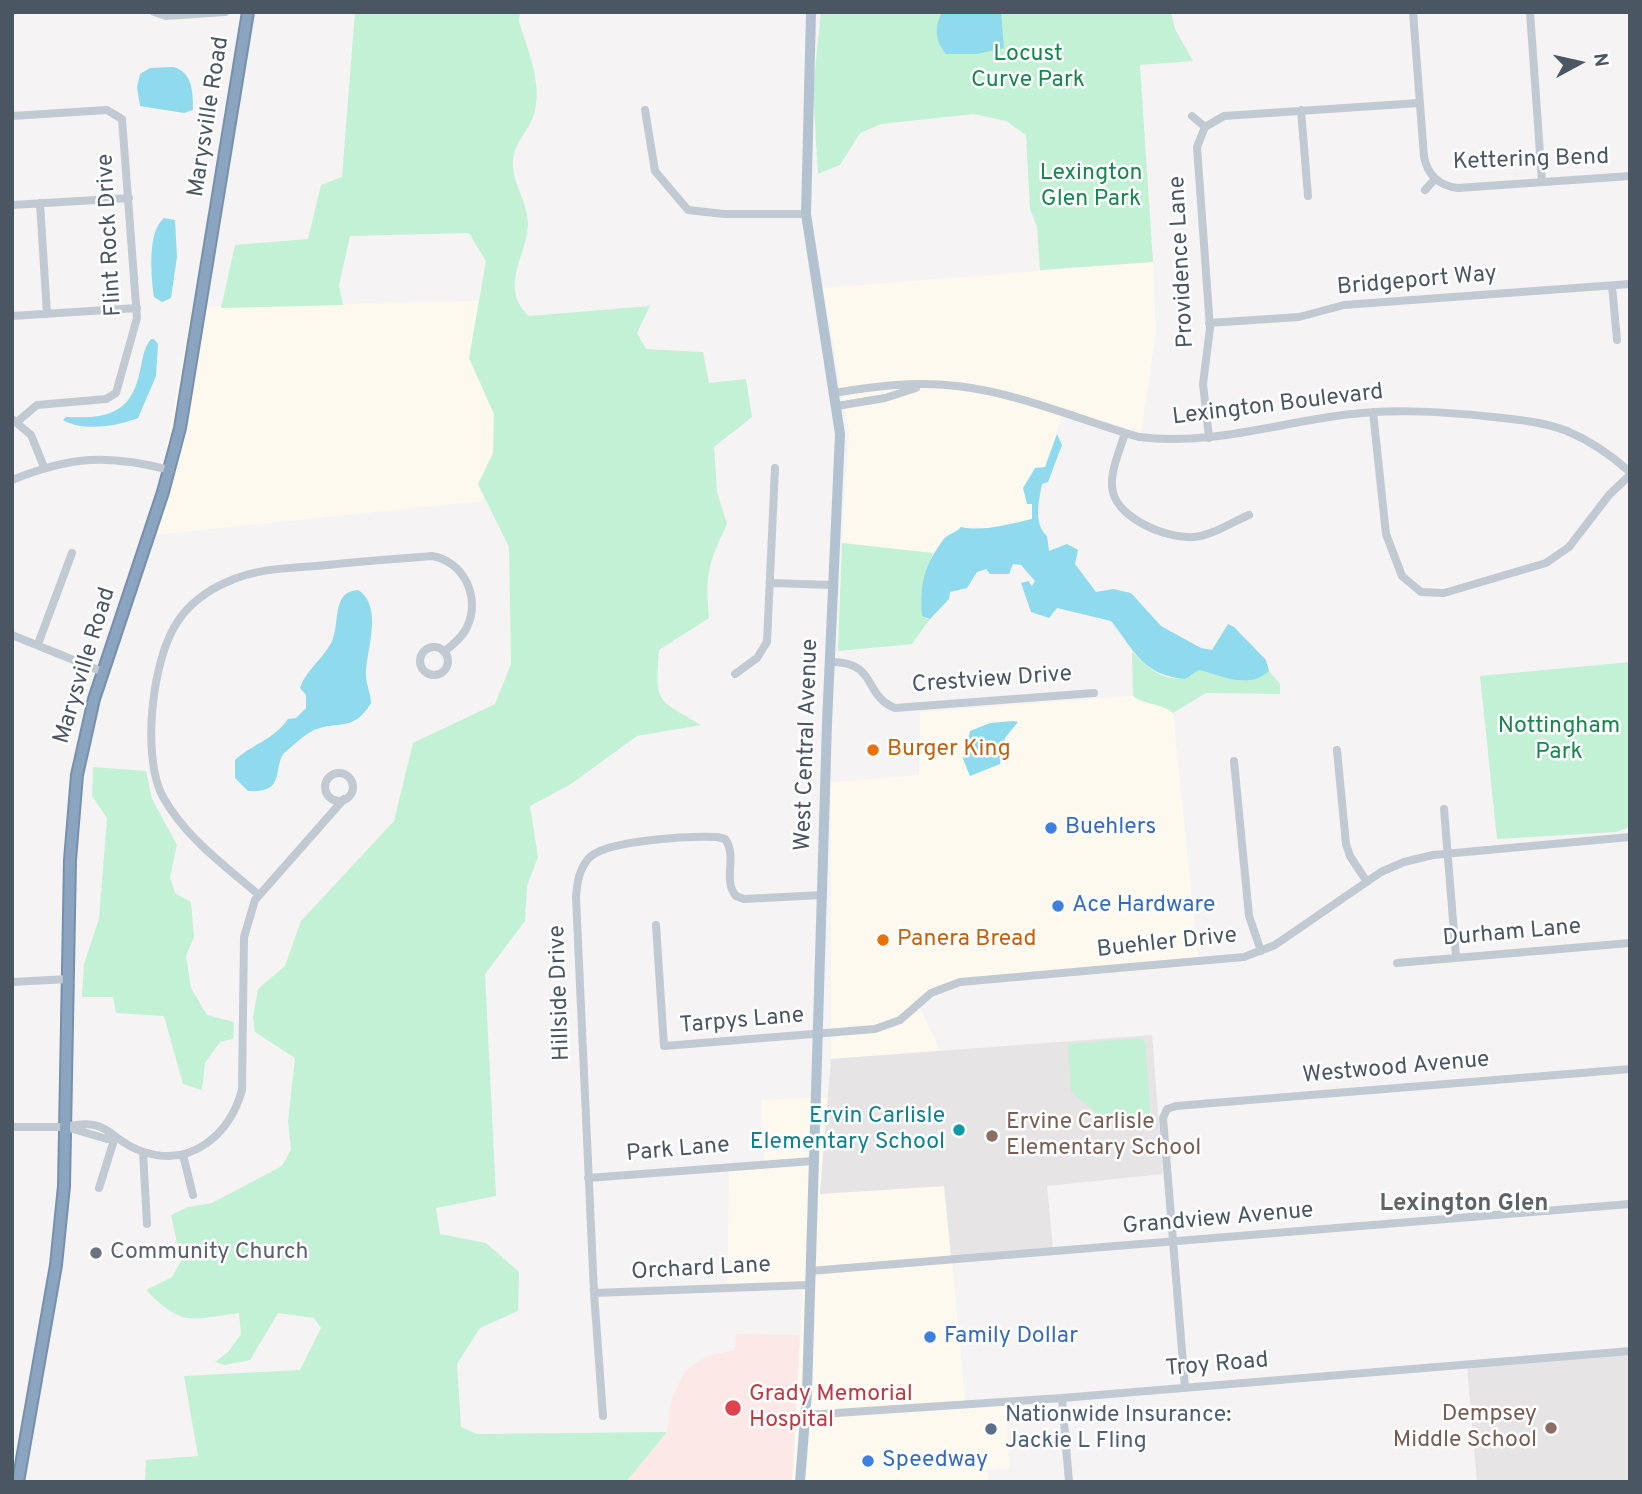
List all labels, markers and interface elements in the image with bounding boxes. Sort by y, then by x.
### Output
north arrow [1544,28,1614,98]
street label: Marysville Road [184,35,236,199]
park label: Locust Curve Park [971,41,1085,95]
text: N [1587,52,1613,69]
street label: Kettering Bend [1452,144,1610,178]
street label: Flint Rock Drive [93,153,129,317]
park label: Lexington Glen Park [1040,160,1142,214]
street label: Providence Lane [1165,175,1201,349]
street label: Bridgeport Way [1336,261,1498,303]
street label: Lexington Boulevard [1171,379,1385,433]
street label: Marysville Road [49,584,123,748]
street label: West Central Avenue [790,638,826,852]
street label: Crestview Drive [911,662,1073,700]
park label: Nottingham Park [1498,713,1620,767]
place label: Burger King [887,736,1011,764]
marker: Burger King [865,742,881,758]
place label: Buehlers [1065,814,1156,842]
marker: Buehlers [1043,820,1059,836]
place label: Ace Hardware [1072,892,1215,920]
marker: Ace Hardware [1050,898,1066,914]
street label: Durham Lane [1442,914,1582,954]
street label: Buehler Drive [1096,923,1238,965]
street label: Hillside Drive [545,925,577,1061]
place label: Panera Bread [897,926,1036,954]
marker: Panera Bread [875,932,891,948]
street label: Tarpys Lane [679,1003,805,1041]
street label: Westwood Avenue [1301,1047,1491,1091]
place label: Ervin Carlisle Elementary School [750,1103,945,1157]
place label: Ervine Carlisle Elementary School [1006,1109,1201,1163]
marker: Ervin Carlisle Elementary School [951,1122,967,1138]
marker: Ervine Carlisle Elementary School [984,1128,1000,1144]
street label: Park Lane [625,1133,731,1169]
district label: Lexington Glen [1379,1191,1549,1219]
street label: Grandview Avenue [1121,1198,1315,1242]
place label: Community Church [110,1239,308,1267]
marker: Community Church [88,1245,104,1261]
street label: Orchard Lane [630,1253,772,1287]
place label: Family Dollar [944,1323,1078,1351]
marker: Family Dollar [922,1329,938,1345]
street label: Troy Road [1164,1348,1270,1384]
place label: Grady Memorial Hospital [749,1381,913,1435]
marker: Grady Memorial Hospital [723,1398,743,1418]
place label: Dempsey Middle School [1393,1401,1537,1455]
place label: Nationwide Insurance: Jackie L Fling [1005,1402,1231,1456]
marker: Dempsey Middle School [1543,1420,1559,1436]
marker: Nationwide Insurance: Jackie L Fling [983,1421,999,1437]
place label: Speedway [882,1447,988,1475]
marker: Speedway [860,1453,876,1469]

